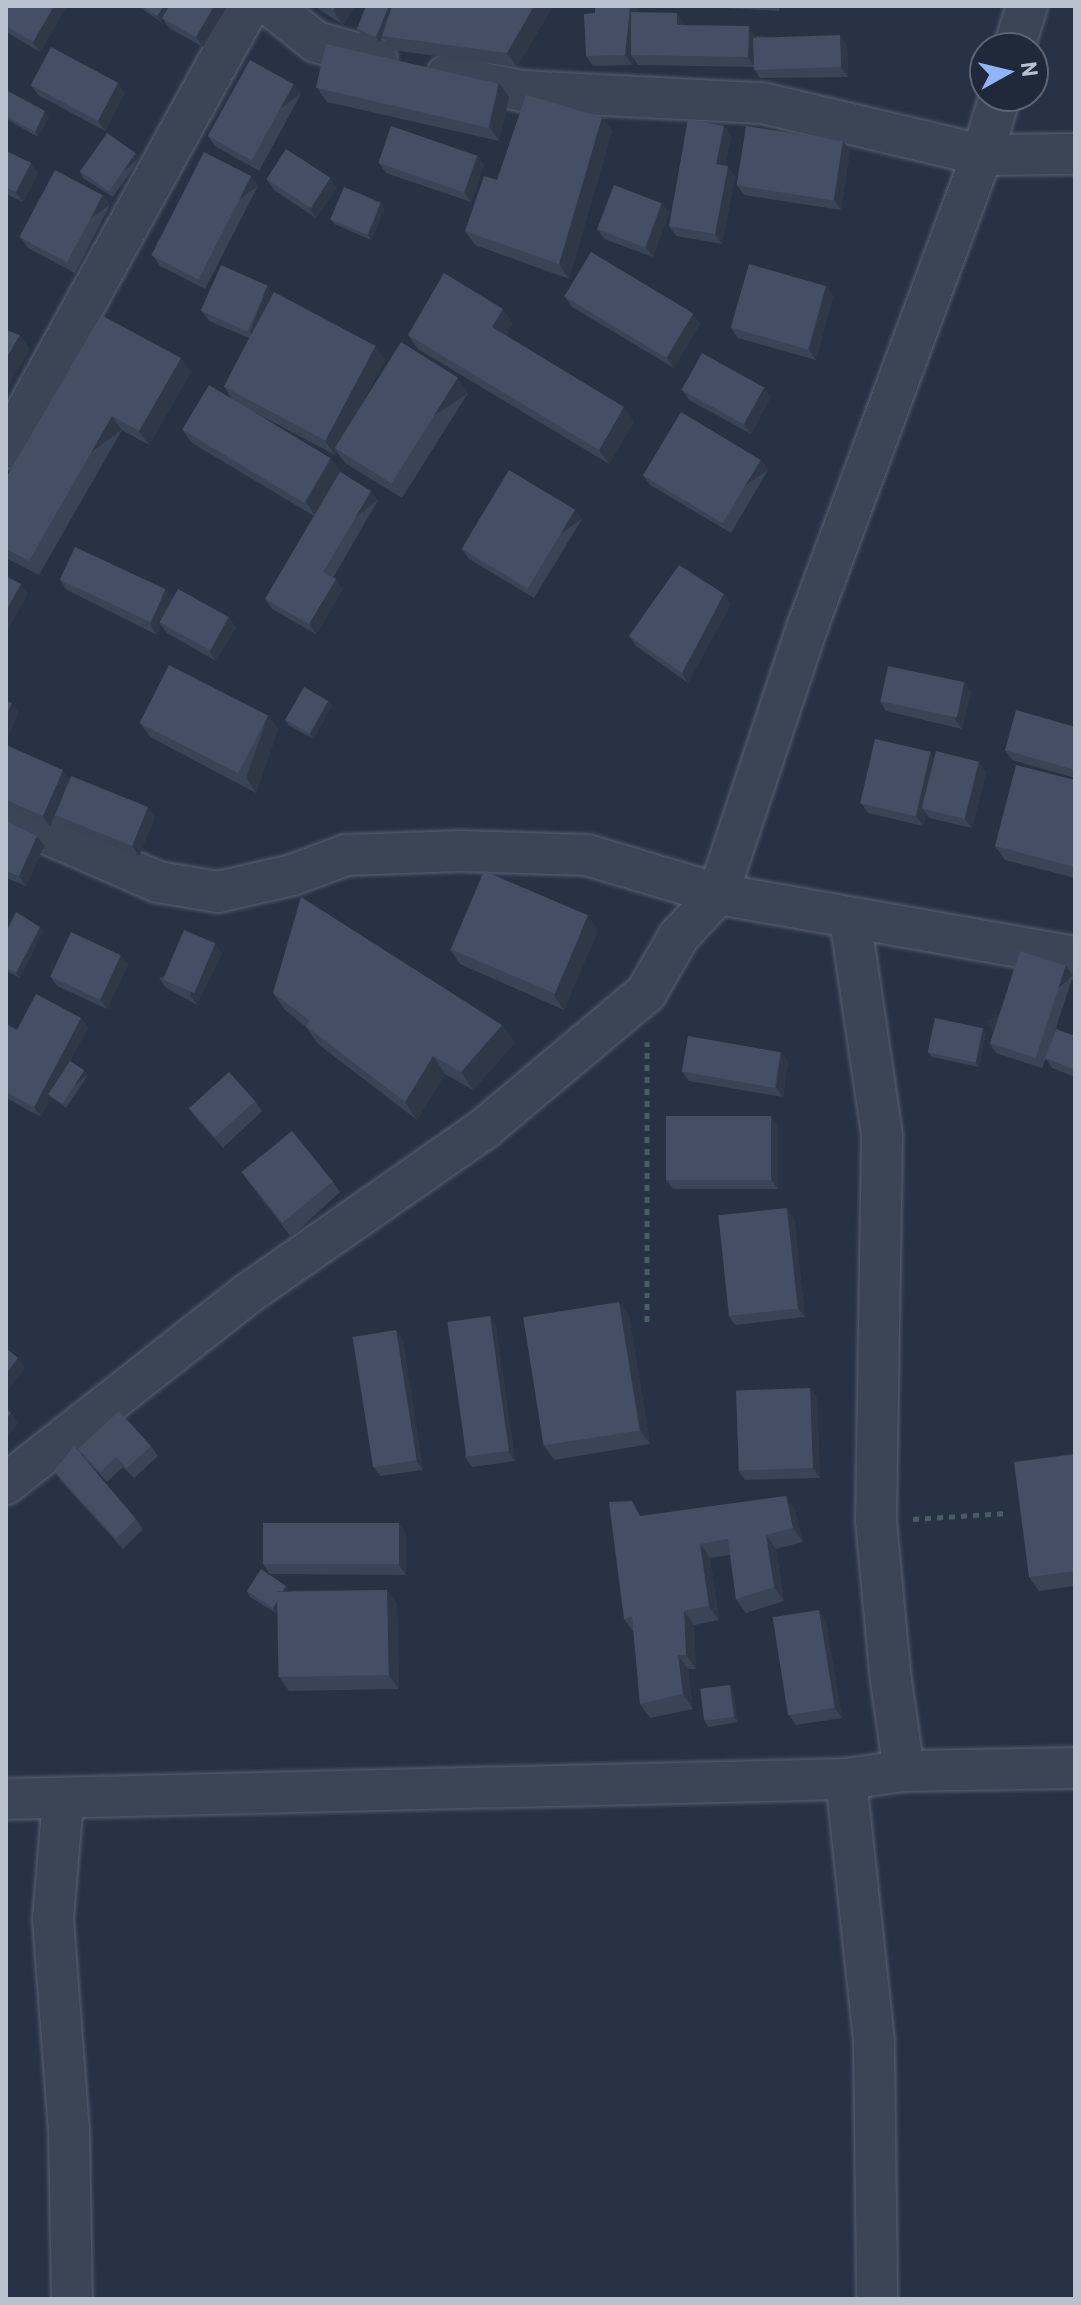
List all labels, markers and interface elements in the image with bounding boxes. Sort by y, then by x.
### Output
north arrow [969,32,1049,112]
text: N [1017,60,1045,78]

